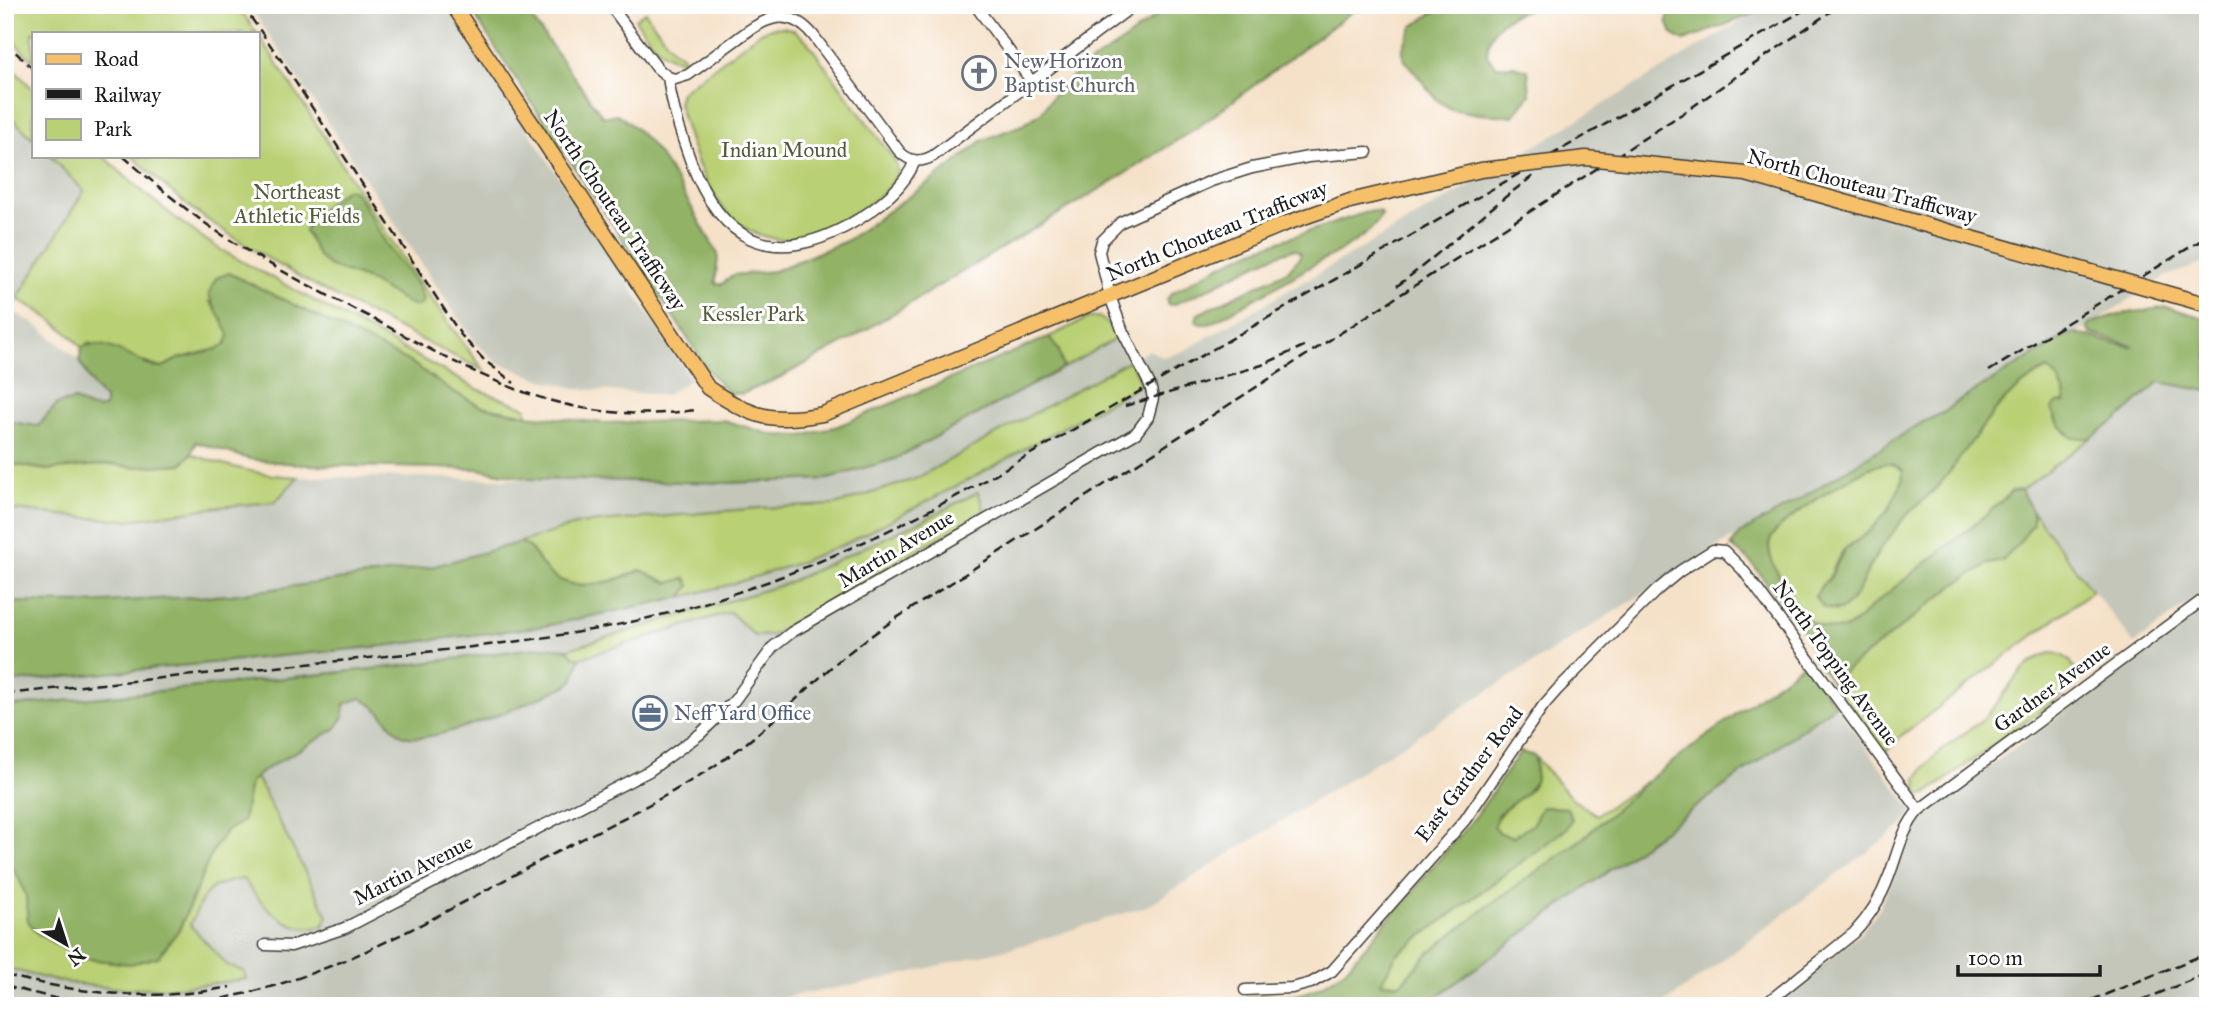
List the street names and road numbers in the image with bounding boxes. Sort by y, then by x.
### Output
street label: North Chouteau Trafficway [538,105,693,316]
street label: North Chouteau Trafficway [1744,143,1981,229]
street label: North Chouteau Trafficway [1103,174,1333,287]
street label: Martin Avenue [833,504,959,594]
street label: North Topping Avenue [1767,575,1905,751]
street label: Gardner Avenue [1988,636,2116,738]
street label: East Gardner Road [1409,701,1529,847]
street label: Martin Avenue [349,829,477,911]

